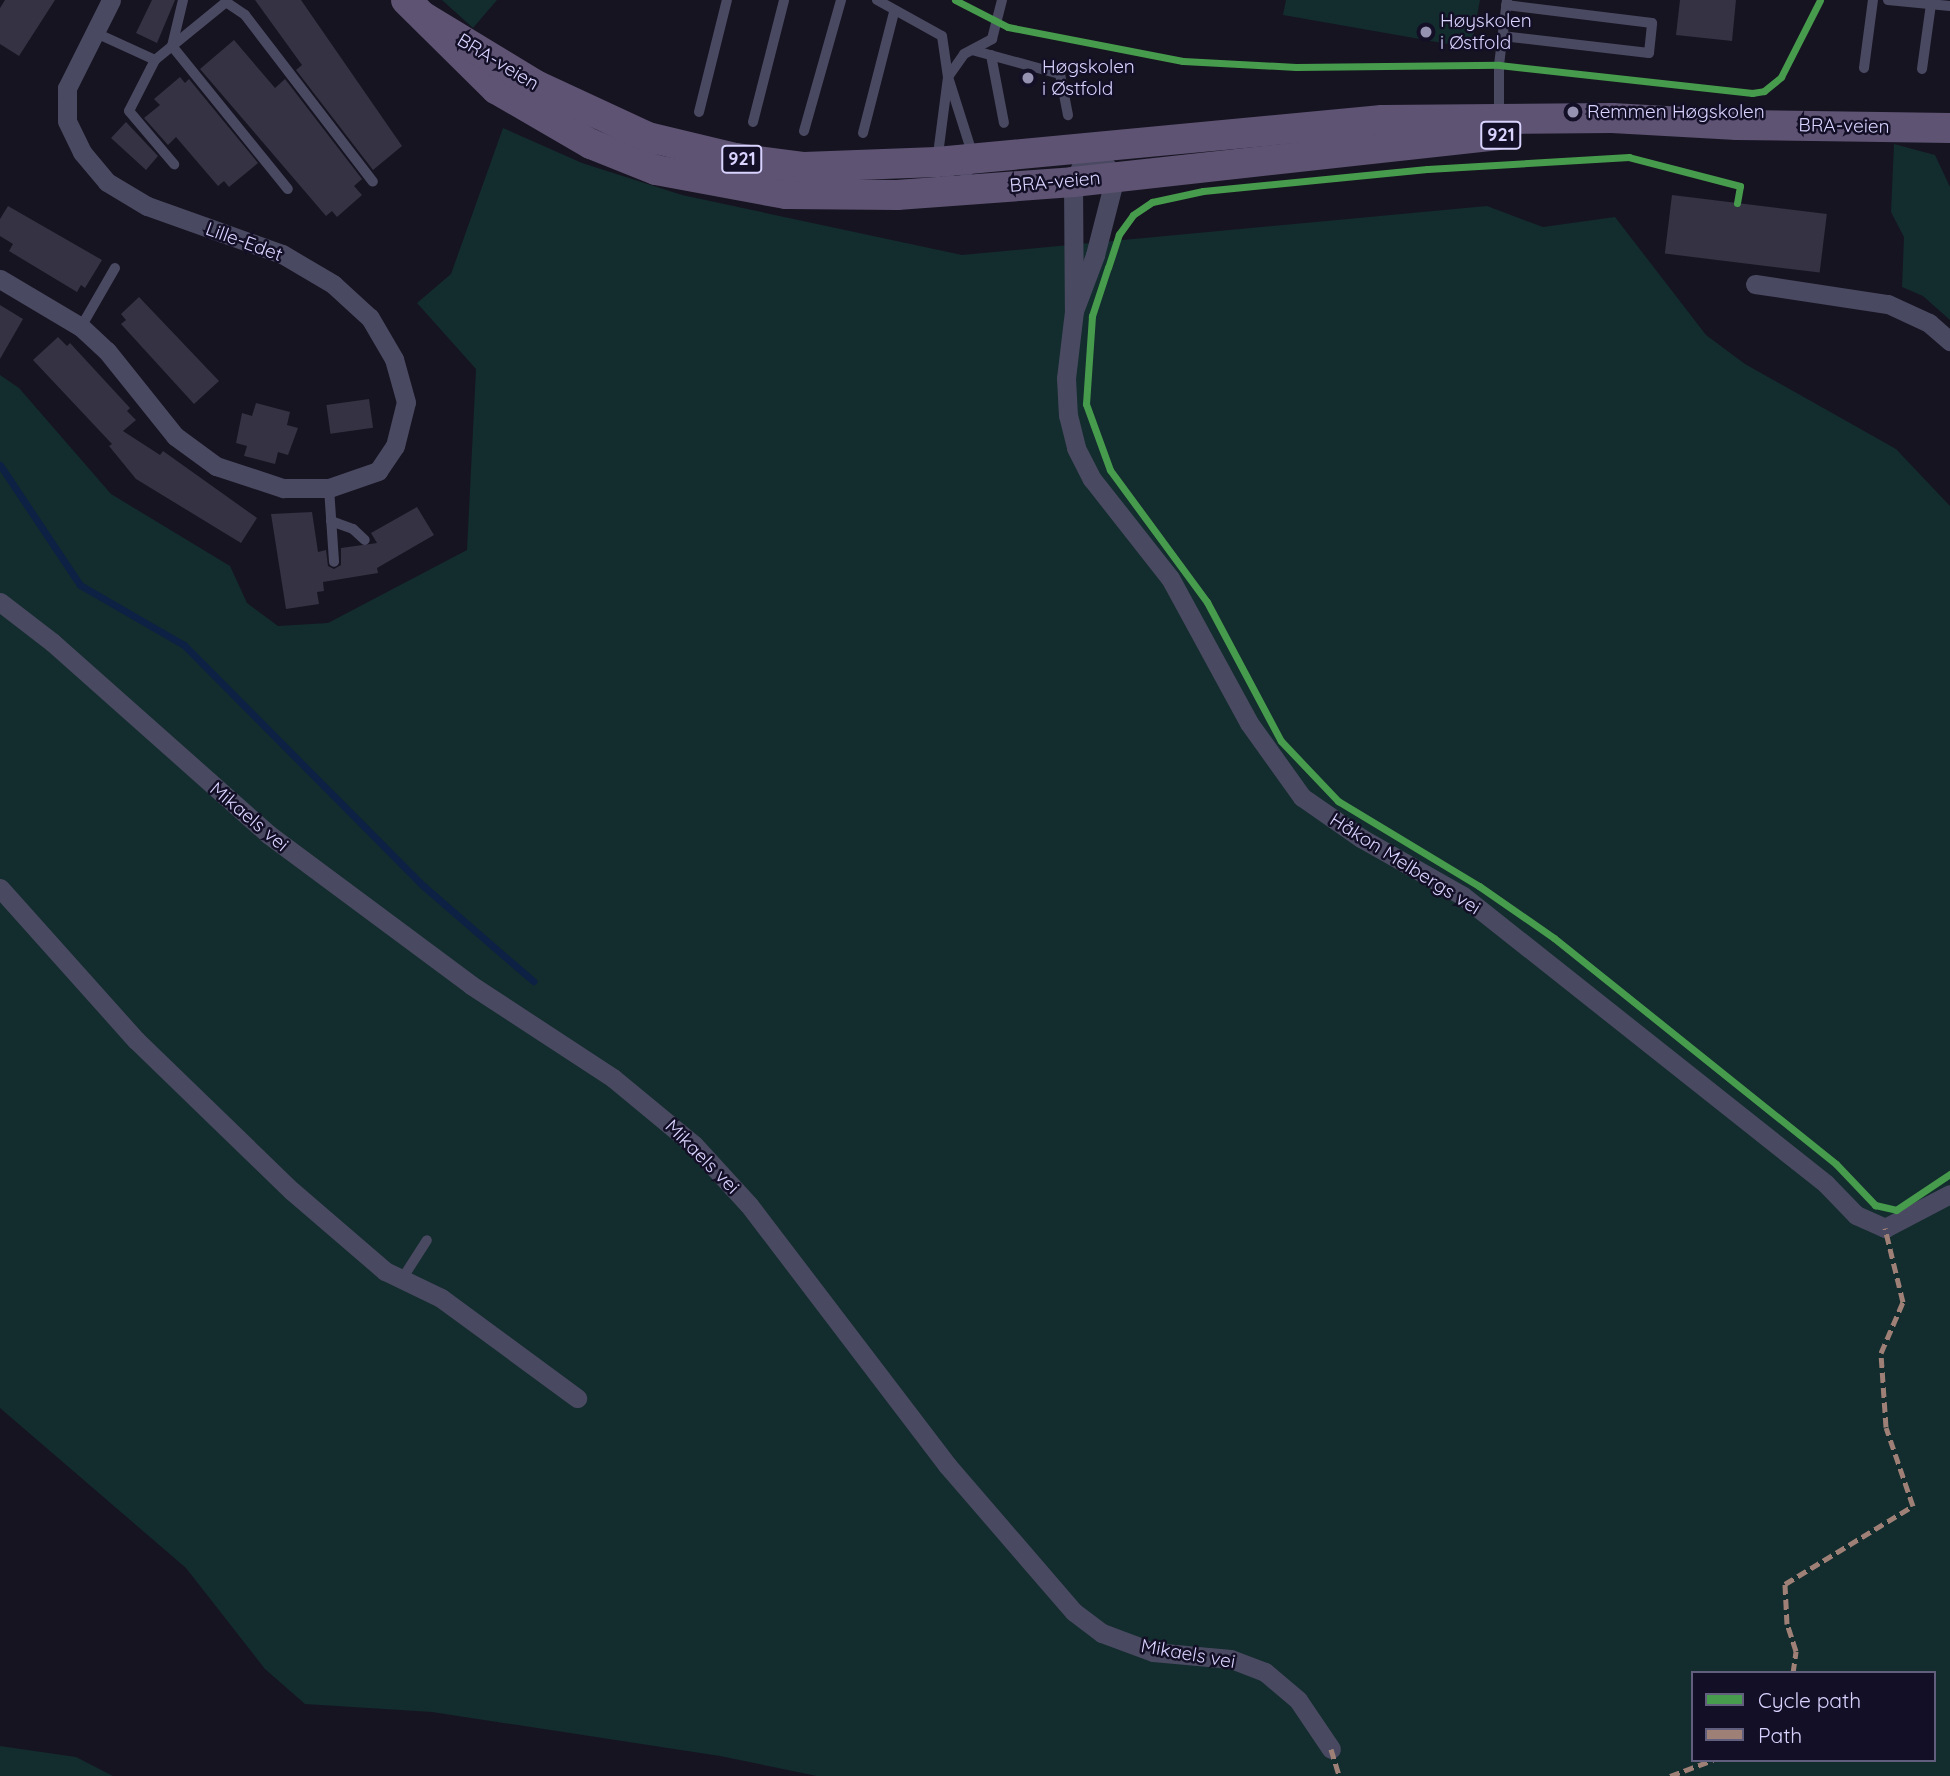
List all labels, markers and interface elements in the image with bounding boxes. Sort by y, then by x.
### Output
place label: Høyskolen i Østfold [1440,10,1532,54]
marker: Høyskolen i Østfold [1418,24,1434,40]
street label: BRA-veien [453,29,543,95]
place label: Høgskolen i Østfold [1042,56,1135,100]
marker: Høgskolen i Østfold [1020,70,1036,86]
place label: Remmen Høgskolen [1587,101,1765,123]
marker: Remmen Høgskolen [1565,104,1581,120]
street label: BRA-veien [1798,114,1890,138]
road number: 921 [1480,120,1522,150]
road number: 921 [721,144,763,174]
street label: BRA-veien [1009,167,1101,197]
street label: Lille-Edet [202,218,286,266]
street label: Mikaels vei [205,778,293,856]
street label: Håkon Melbergs vei [1326,808,1484,920]
street label: Mikaels vei [660,1115,744,1199]
street label: Mikaels vei [1139,1634,1237,1674]
legend [1691,1671,1936,1762]
text: Cycle path [1758,1687,1861,1713]
text: Path [1758,1722,1802,1748]

